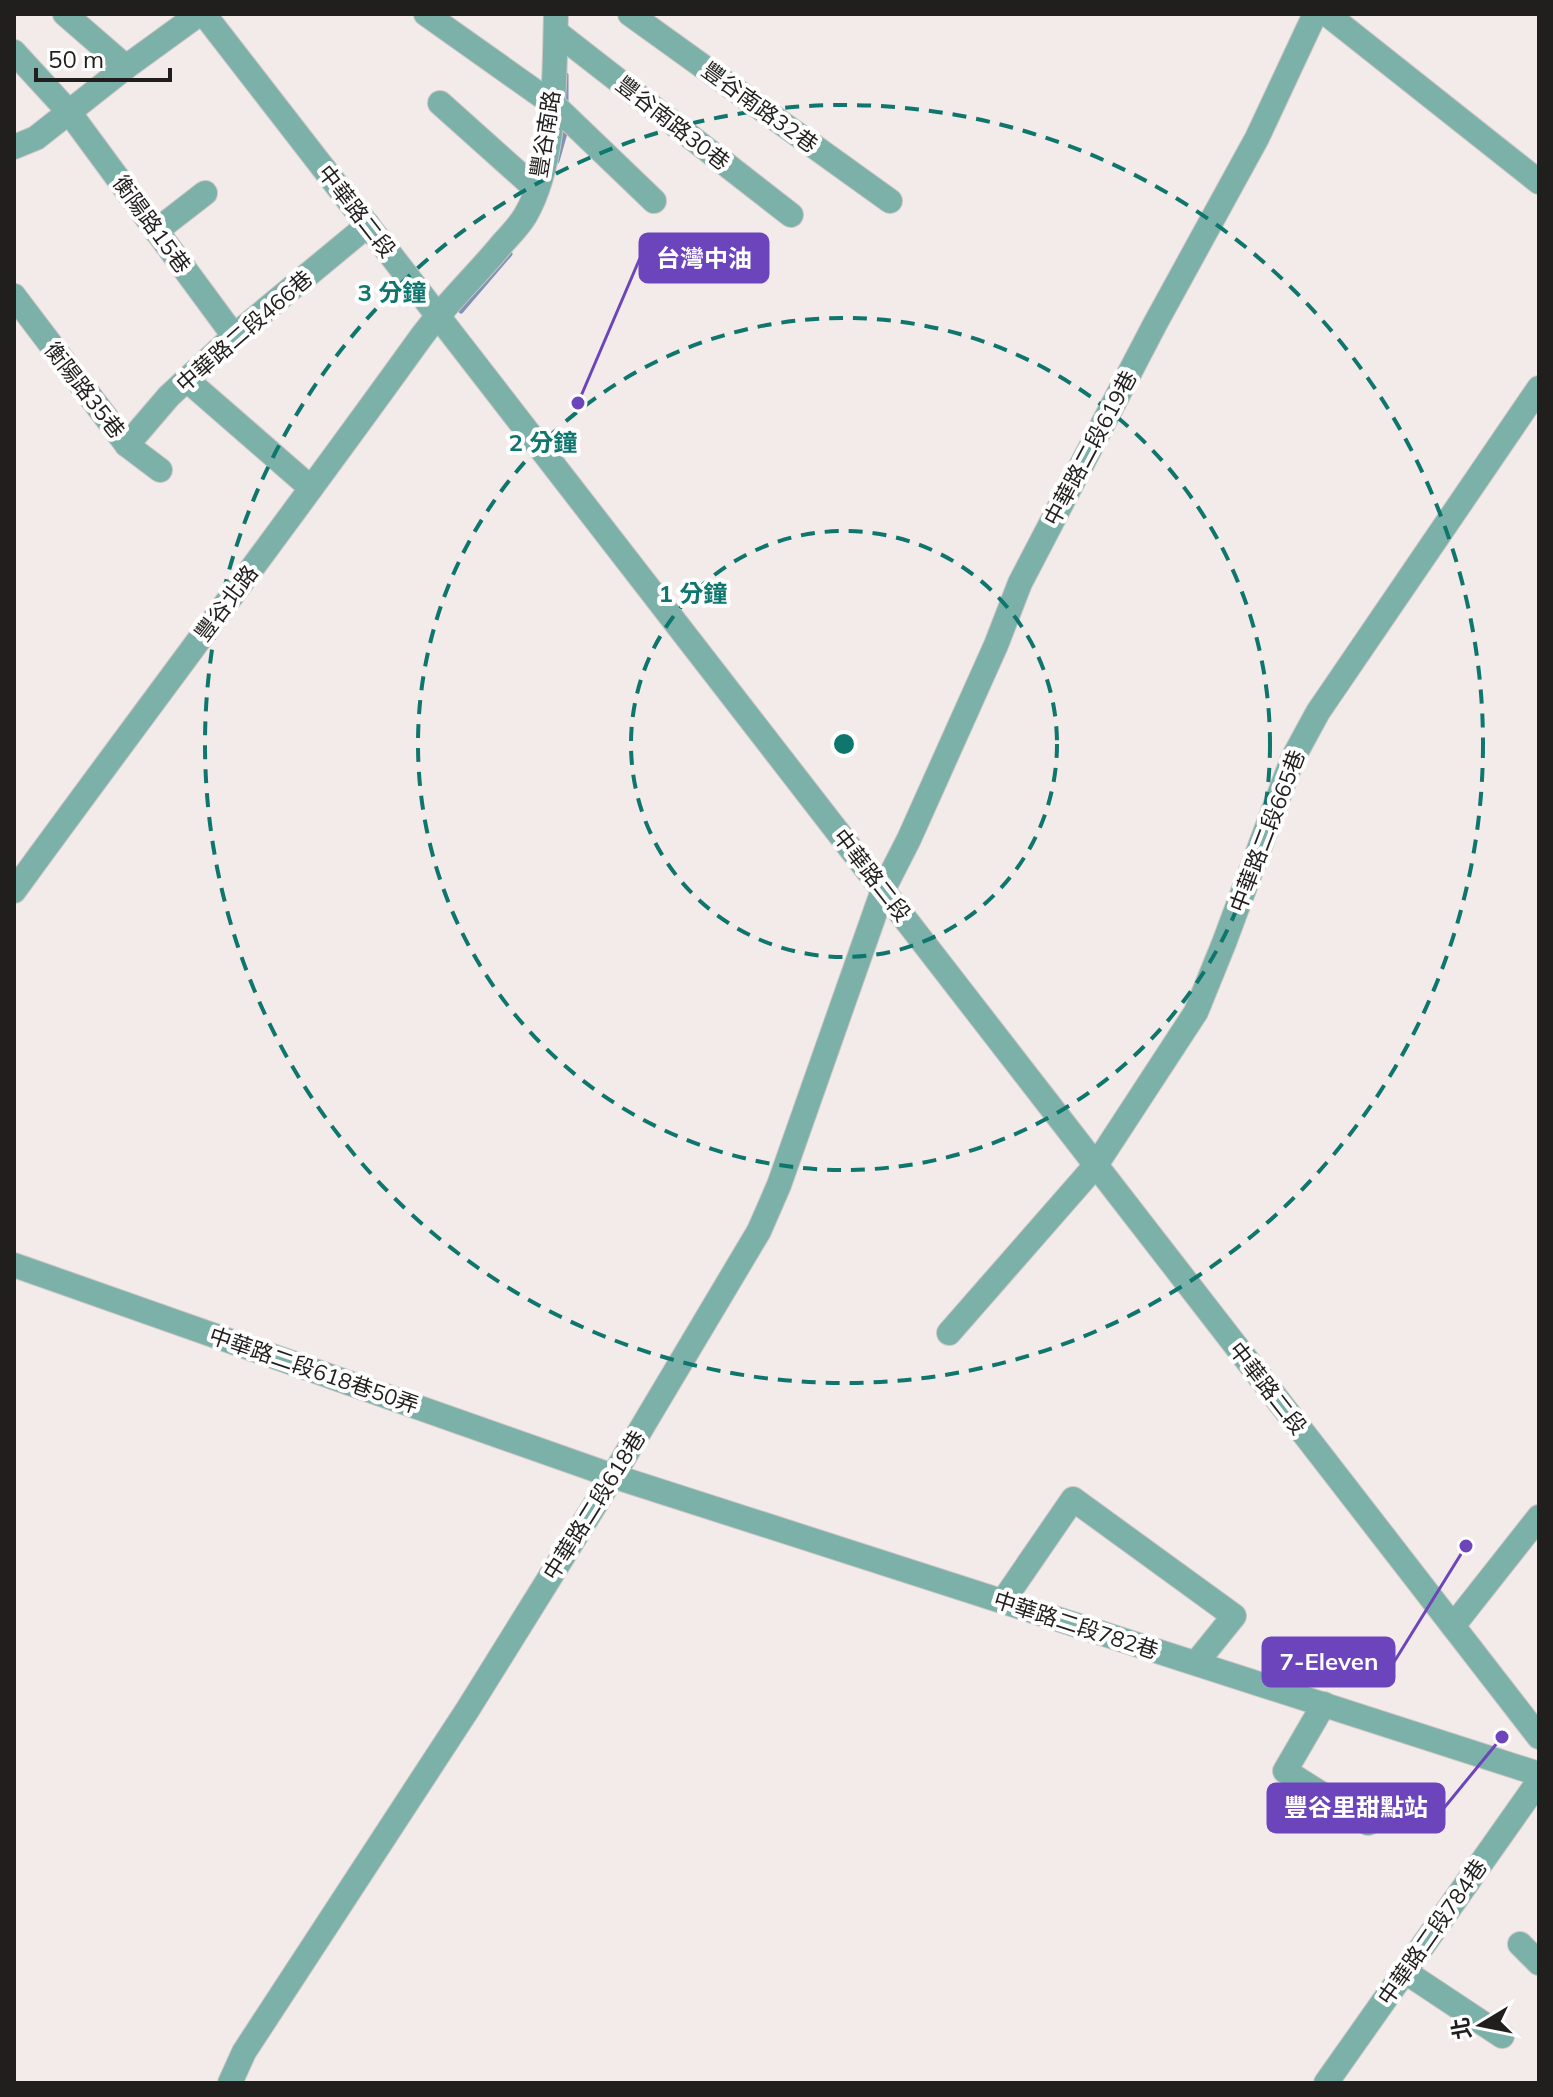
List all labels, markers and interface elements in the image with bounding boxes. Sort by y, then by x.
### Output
scale bar [36,32,170,82]
text: 50 m [48,44,104,74]
street label: 豐谷南路32巷 [697,56,823,158]
street label: 豐谷南路30巷 [611,70,735,176]
street label: 豐谷南路 [524,88,566,180]
street label: 中華路二段 [312,159,402,263]
street label: 衡陽路15巷 [107,169,197,279]
callout: 台灣中油 [640,234,768,282]
text: 台灣中油 [656,243,752,273]
street label: 中華路二段466巷 [170,264,318,398]
text: 3 分鐘 [358,277,426,307]
street label: 衡陽路35巷 [39,336,131,444]
street label: 中華路二段619巷 [1037,366,1143,530]
text: 2 分鐘 [509,427,577,457]
street label: 豐谷北路 [188,559,264,647]
text: 1 分鐘 [659,578,727,608]
centre of rings [830,730,858,758]
street label: 中華路二段665巷 [1223,746,1311,916]
street label: 中華路二段 [827,823,917,927]
street label: 中華路二段618巷50弄 [205,1321,423,1419]
street label: 中華路二段 [1223,1336,1313,1440]
street label: 中華路二段618巷 [537,1425,651,1585]
street label: 中華路二段782巷 [990,1585,1162,1665]
callout: 7-Eleven [1263,1638,1394,1686]
text: 7-Eleven [1280,1646,1378,1676]
callout: 豐谷里甜點站 [1268,1784,1444,1832]
text: 豐谷里甜點站 [1284,1792,1428,1822]
street label: 中華路二段784巷 [1371,1854,1493,2010]
north arrow [1441,1985,1521,2065]
text: 北 [1446,2015,1477,2042]

